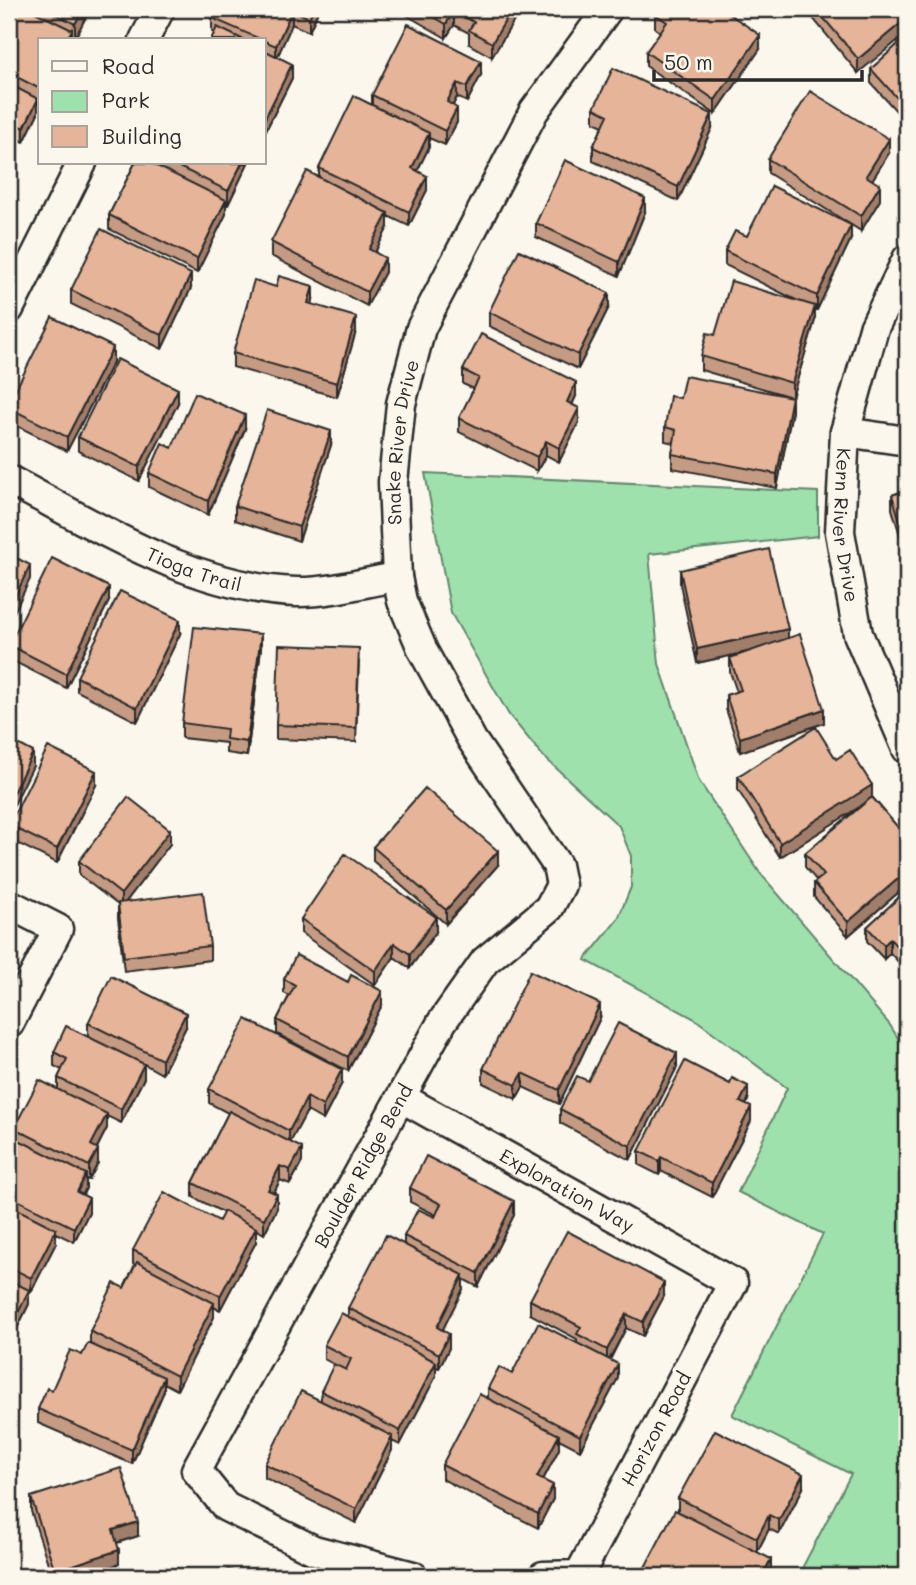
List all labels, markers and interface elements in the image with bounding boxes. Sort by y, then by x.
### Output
legend [38,38,266,164]
scale bar [654,38,862,82]
text: 50 m [664,48,713,75]
text: Road [102,52,154,79]
text: Park [102,86,150,113]
text: Building [102,122,182,149]
street label: Snake River Drive [380,357,424,526]
street label: Kern River Drive [828,447,865,604]
street label: Tioga Trail [143,541,244,597]
street label: Boulder Ridge Bend [308,1079,418,1252]
street label: Exploration Way [496,1142,639,1237]
street label: Horizon Road [615,1367,696,1490]

